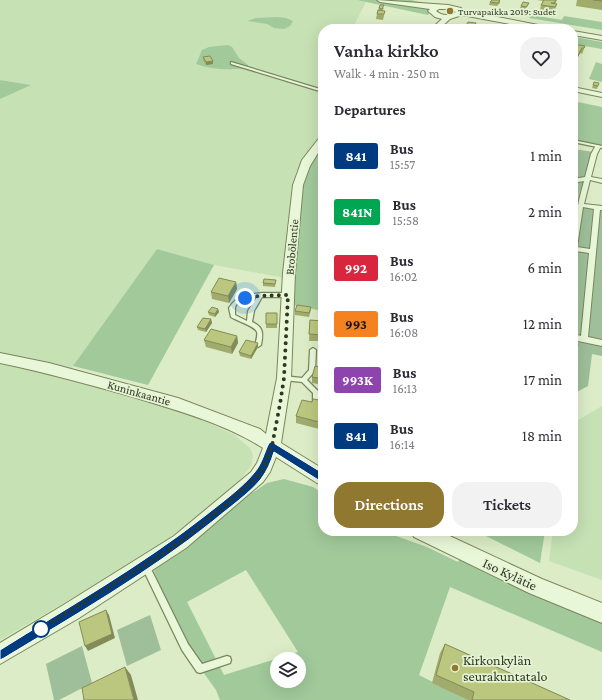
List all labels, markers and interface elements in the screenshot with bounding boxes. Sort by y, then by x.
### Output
marker: Turvapaikka 2019: Sudet [445,6,455,16]
place label: Turvapaikka 2019: Sudet [458,6,557,17]
button: heart [520,37,562,79]
text: Vanha kirkko [334,40,439,61]
text: Walk · 4 min · 250 m [334,66,439,81]
text: Departures [334,102,406,118]
text: Bus [390,141,413,157]
text: 841 [346,148,366,164]
text: 1 min [530,148,562,164]
text: 15:57 [390,157,415,172]
text: Bus [392,197,416,213]
text: 841N [342,204,372,220]
text: 2 min [528,204,562,220]
text: 15:58 [392,213,419,228]
street label: Brobölentie [283,219,301,275]
text: Bus [390,253,413,269]
text: 992 [345,260,367,276]
text: 6 min [528,260,562,276]
text: 16:02 [390,269,417,284]
your location [235,288,255,308]
text: Bus [390,309,413,325]
text: 993 [345,316,367,332]
text: 12 min [523,316,562,332]
text: 16:08 [390,325,418,340]
text: Bus [393,365,416,381]
text: 993K [342,372,373,388]
text: 17 min [523,372,562,388]
street label: Kuninkaantie [106,377,172,409]
text: 16:13 [393,381,417,396]
text: Bus [390,421,413,437]
text: 841 [346,428,366,444]
text: 18 min [522,428,562,444]
text: 16:14 [390,437,415,452]
button: Directions [334,482,444,528]
button: Tickets [452,482,562,528]
street label: Iso Kylätie [480,555,540,593]
unlabelled marker [32,620,50,638]
map controls [270,652,306,688]
button: layers [270,652,306,688]
place label: Kirkonkylän seurakuntatalo [463,652,548,684]
marker: Kirkonkylän seurakuntatalo [450,663,460,673]

